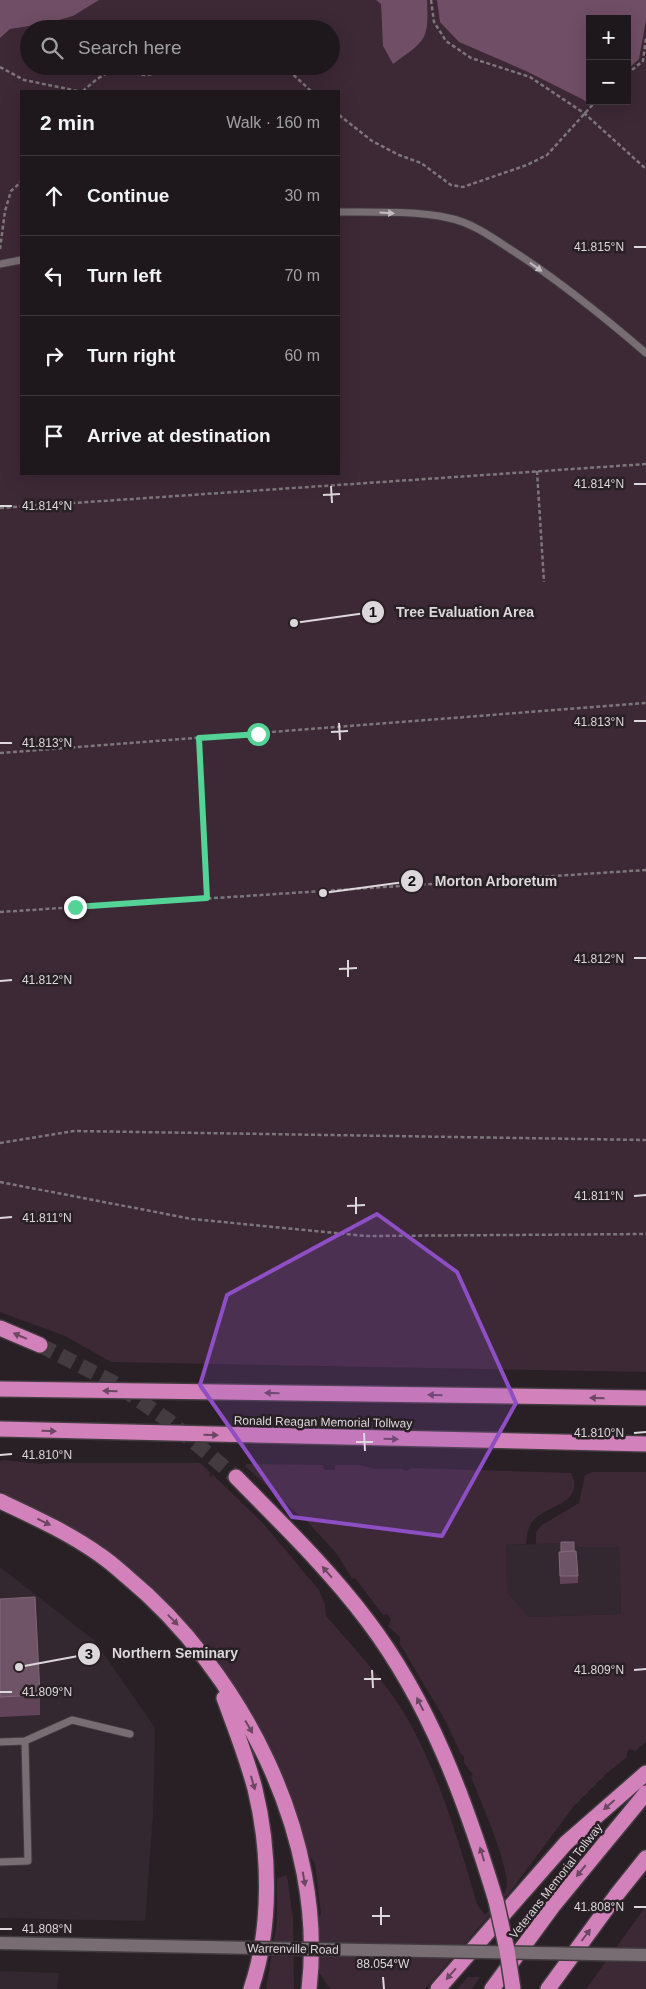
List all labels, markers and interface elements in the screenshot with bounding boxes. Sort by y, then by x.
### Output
map controls [586,15,631,105]
button: + [586,15,631,60]
search box [20,20,340,75]
icon: search [38,34,66,62]
text: Search here [78,37,182,58]
button: − [586,60,631,105]
text: 2 min [40,111,95,134]
text: Walk · 160 m [226,114,320,131]
icon: ahead [40,182,68,210]
text: Continue [87,185,169,206]
text: 30 m [284,187,320,204]
one-way arrow [380,209,396,217]
text: 41.815°N [574,240,624,254]
one-way arrow [530,261,543,271]
icon: left [40,262,68,290]
text: Turn left [87,265,162,286]
text: 70 m [284,267,320,284]
icon: right [40,342,68,370]
text: Turn right [87,345,175,366]
text: 60 m [284,347,320,364]
icon: arrive [40,422,68,450]
text: Arrive at destination [87,425,271,446]
text: 41.814°N [574,477,624,491]
text: 41.814°N [22,499,72,513]
callout: Tree Evaluation Area [361,597,544,626]
text: 1 [369,603,377,620]
text: Tree Evaluation Area [396,604,534,620]
text: 41.813°N [574,715,624,729]
route start [247,723,270,746]
text: 41.813°N [22,736,72,750]
callout: Morton Arboretum [400,867,568,896]
text: 2 [408,872,416,889]
text: Morton Arboretum [435,873,557,889]
route end [64,896,87,919]
text: 41.812°N [574,952,624,966]
text: 41.812°N [22,973,72,987]
text: 41.811°N [574,1189,624,1203]
text: 41.811°N [22,1211,72,1225]
one-way arrow [13,1332,27,1340]
one-way arrow [102,1387,118,1395]
one-way arrow [264,1389,280,1397]
one-way arrow [427,1391,443,1399]
one-way arrow [589,1393,605,1401]
street label: Ronald Reagan Memorial Tollway [234,1413,412,1431]
text: 41.810°N [574,1426,624,1440]
one-way arrow [41,1427,57,1435]
one-way arrow [203,1431,219,1439]
one-way arrow [383,1435,399,1443]
text: 41.810°N [22,1448,72,1462]
one-way arrow [37,1518,51,1526]
one-way arrow [321,1566,333,1578]
one-way arrow [167,1614,179,1626]
callout: Northern Seminary [77,1639,248,1668]
text: 3 [85,1645,93,1662]
text: Northern Seminary [112,1645,238,1661]
text: 41.809°N [574,1663,624,1677]
text: 41.809°N [22,1685,72,1699]
one-way arrow [416,1697,424,1711]
one-way arrow [245,1720,254,1733]
one-way arrow [249,1776,257,1791]
one-way arrow [604,1799,616,1811]
street label: Veterans Memorial Tollway [507,1821,605,1941]
one-way arrow [477,1847,485,1862]
one-way arrow [576,1864,587,1877]
one-way arrow [301,1871,309,1887]
text: 41.808°N [574,1900,624,1914]
text: 41.808°N [22,1922,72,1936]
one-way arrow [581,1929,592,1942]
street label: Warrenville Road [247,1941,339,1957]
text: 88.054°W [357,1957,410,1971]
one-way arrow [445,1968,456,1981]

